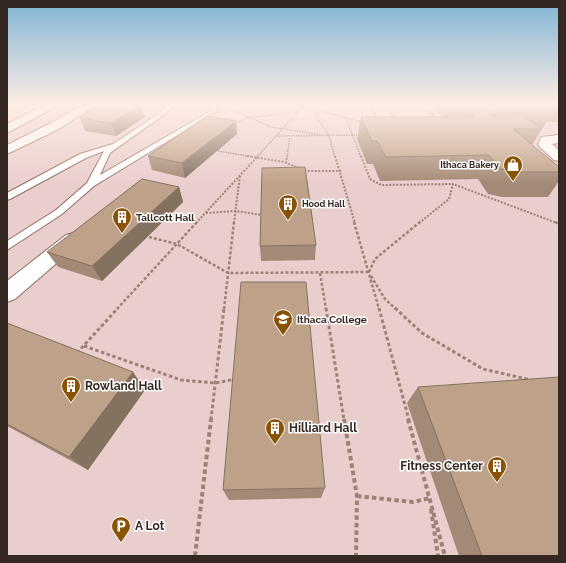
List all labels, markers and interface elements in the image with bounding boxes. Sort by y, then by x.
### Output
shop icon: Ithaca Bakery [502,154,524,182]
place label: Ithaca Bakery [440,160,499,170]
building icon: Hood Hall [277,193,299,221]
place label: Hood Hall [302,199,345,209]
building icon: Tallcott Hall [111,206,133,234]
place label: Tallcott Hall [136,212,195,223]
school or university icon: Ithaca College [272,308,294,336]
place label: Ithaca College [297,314,367,325]
building icon: Rowland Hall [60,375,82,403]
place label: Rowland Hall [85,379,162,393]
building icon: Hilliard Hall [264,417,286,445]
place label: Hilliard Hall [289,421,357,435]
building icon: Fitness Center [486,455,508,483]
place label: Fitness Center [400,459,483,473]
parking icon: A Lot [110,515,132,543]
place label: A Lot [135,519,165,533]

